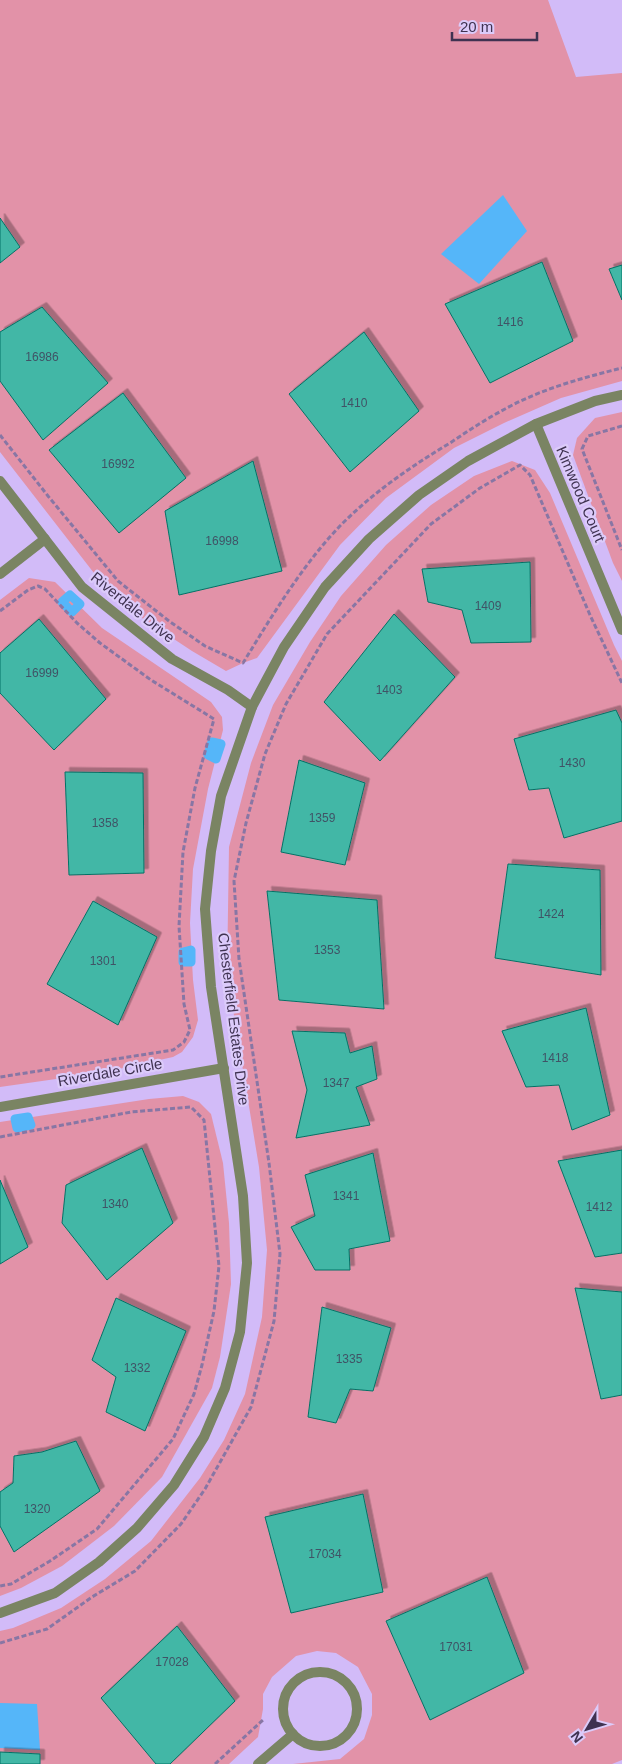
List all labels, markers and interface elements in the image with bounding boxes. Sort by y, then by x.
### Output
scale bar [452,10,537,42]
text: 20 m [460,18,493,35]
house number: 1416 [497,315,524,329]
house number: 16986 [25,350,59,364]
house number: 1410 [341,396,368,410]
street label: Kimwood Court [553,443,609,545]
house number: 16992 [101,457,135,471]
house number: 16998 [205,534,239,548]
street label: Riverdale Drive [88,568,178,646]
house number: 1409 [475,599,502,613]
house number: 16999 [25,666,59,680]
house number: 1403 [376,683,403,697]
house number: 1430 [559,756,586,770]
house number: 1359 [309,811,336,825]
house number: 1358 [92,816,119,830]
house number: 1424 [538,907,565,921]
street label: Chesterfield Estates Drive [215,932,253,1106]
house number: 1353 [314,943,341,957]
house number: 1301 [90,954,117,968]
house number: 1418 [542,1051,569,1065]
street label: Riverdale Circle [56,1054,164,1090]
house number: 1347 [323,1076,350,1090]
house number: 1341 [333,1189,360,1203]
house number: 1340 [102,1197,129,1211]
house number: 1412 [586,1200,613,1214]
house number: 1335 [336,1352,363,1366]
house number: 1332 [124,1361,151,1375]
house number: 1320 [24,1502,51,1516]
house number: 17034 [308,1547,342,1561]
house number: 17031 [439,1640,473,1654]
house number: 17028 [155,1655,189,1669]
north arrow [562,1704,612,1754]
text: N [567,1728,586,1746]

